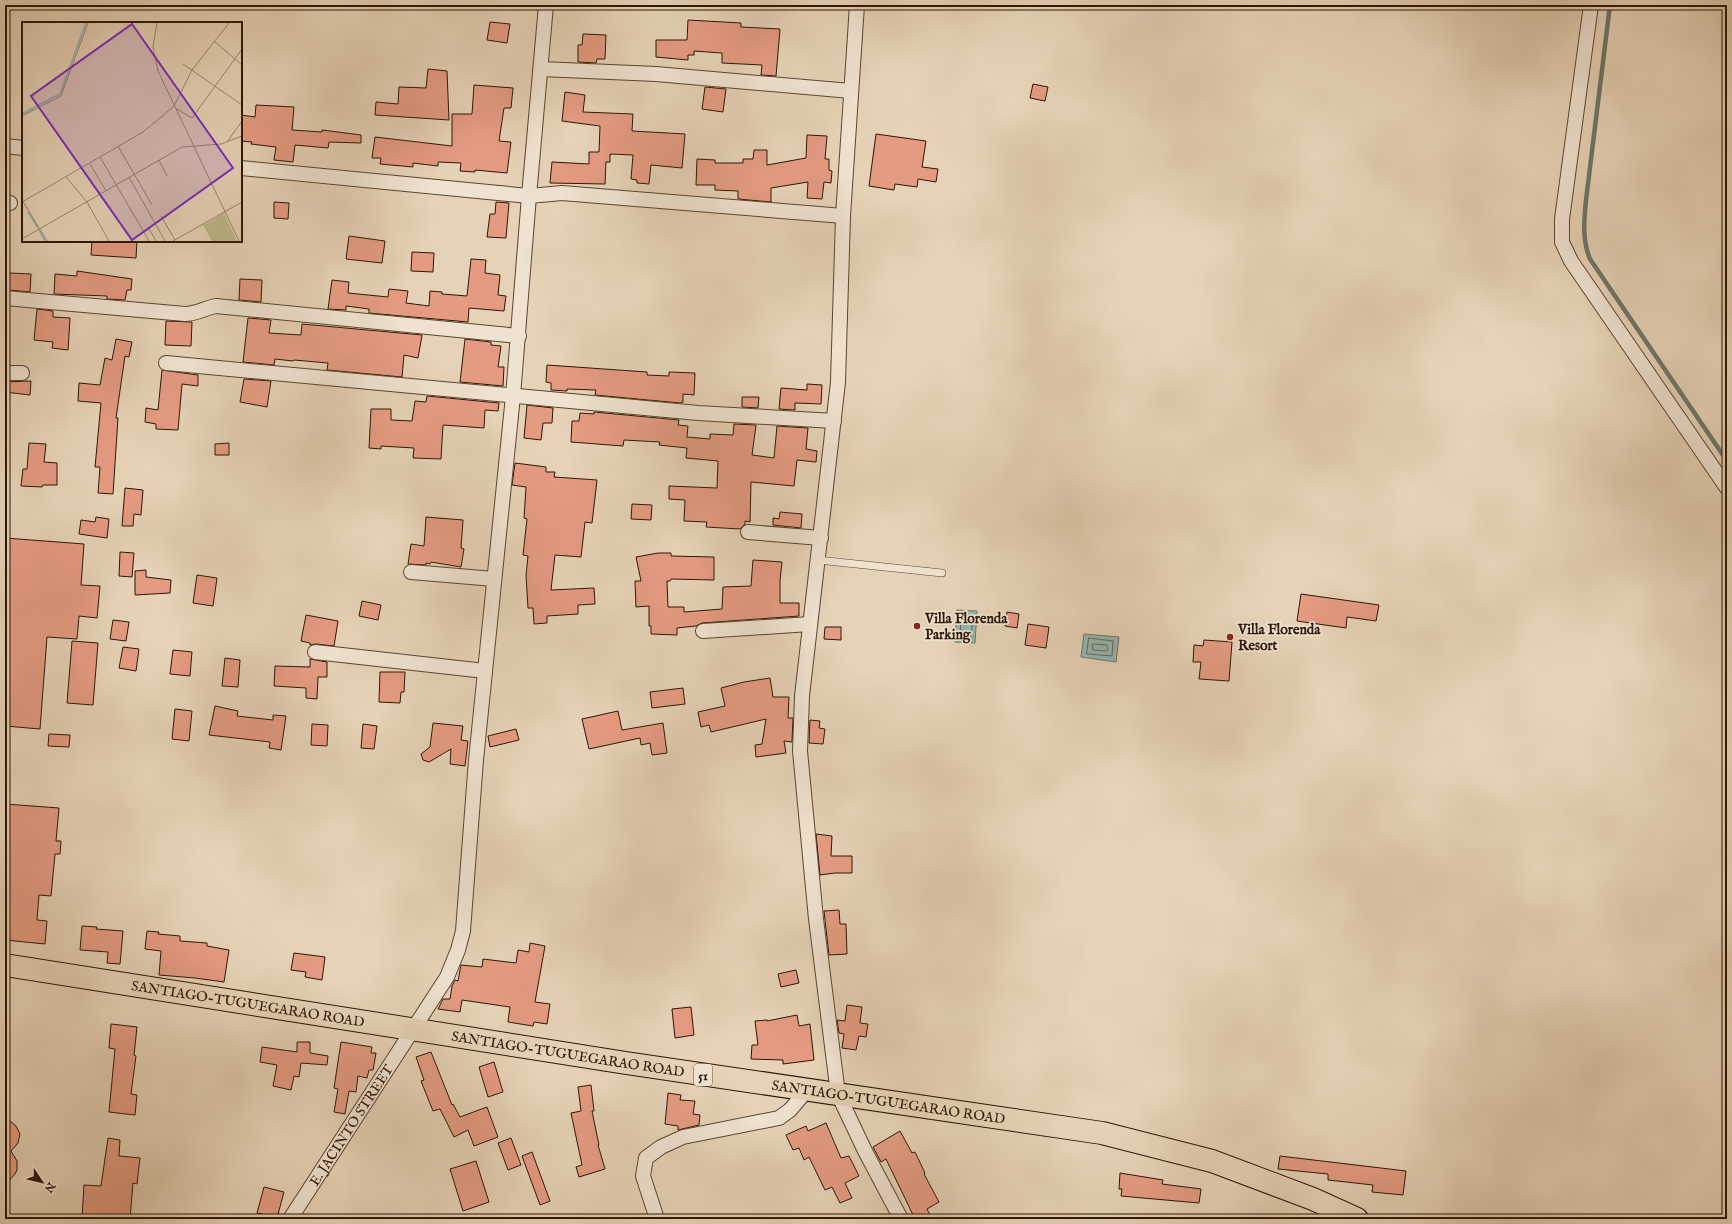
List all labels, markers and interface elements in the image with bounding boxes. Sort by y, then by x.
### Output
inset map [22,22,242,242]
place label: Villa Florenda Parking [924,610,1008,644]
marker: Villa Florenda Parking [912,621,922,631]
place label: Villa Florenda Resort [1237,621,1321,655]
marker: Villa Florenda Resort [1225,632,1235,642]
street label: SANTIAGO-TUGUEGARAO ROAD [130,977,366,1032]
street label: SANTIAGO-TUGUEGARAO ROAD [450,1028,686,1081]
street label: E. JACINTO STREET [306,1061,398,1190]
road number: 51 [694,1064,712,1086]
street label: SANTIAGO-TUGUEGARAO ROAD [770,1077,1006,1129]
north arrow [22,1162,62,1202]
text: N [41,1178,58,1195]

